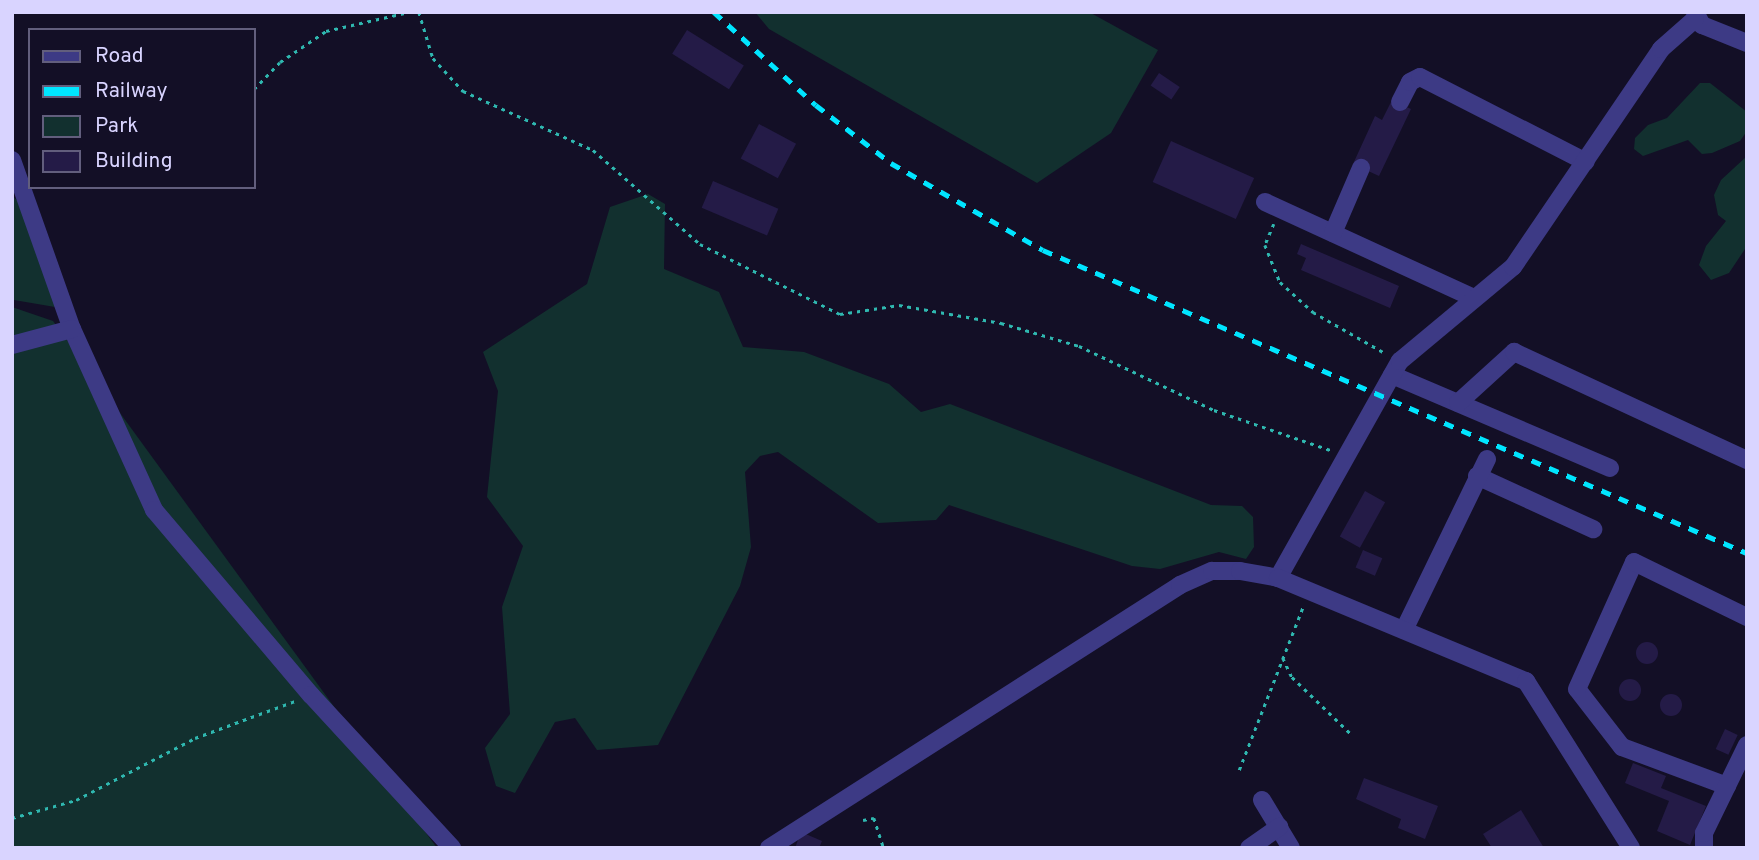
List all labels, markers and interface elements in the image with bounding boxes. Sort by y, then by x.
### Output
legend [28,28,256,189]
text: Road [95,43,144,70]
text: Railway [95,78,168,105]
text: Park [95,113,138,140]
text: Building [95,148,173,175]

